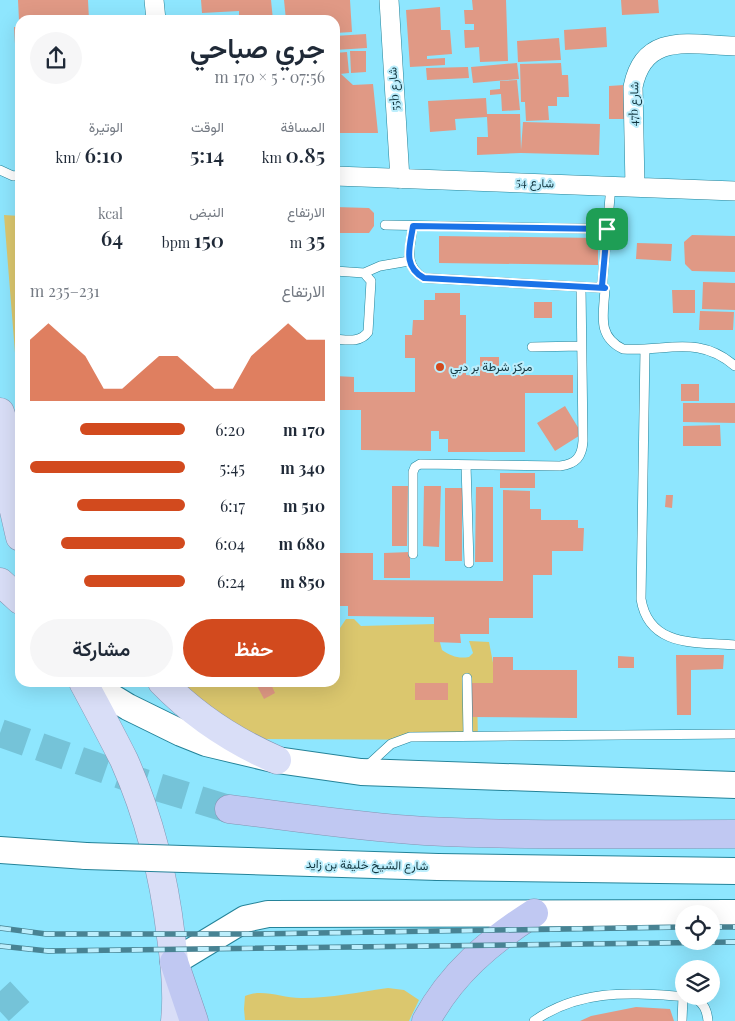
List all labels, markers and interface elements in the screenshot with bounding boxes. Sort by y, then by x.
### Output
text: جري صباحي [190,28,325,65]
button: share [30,32,82,84]
text: 07:56 · 5 × 170 m [215,66,325,87]
street label: 55b شارع [383,66,405,112]
street label: 47b شارع [625,82,643,126]
text: الوتيرة [89,117,123,136]
text: الوقت [191,117,224,136]
text: المسافة [281,117,325,136]
text: 6:10 [84,140,123,168]
text: 5:14 [190,140,224,168]
text: 0.85 [285,140,325,168]
text: /km [56,148,84,167]
text: km [262,148,285,167]
street label: شارع 54 [516,173,554,193]
text: النبض [189,202,224,221]
text: الارتفاع [287,202,325,221]
text: kcal [98,204,123,223]
pin [586,208,628,250]
icon: arrive [593,215,621,243]
text: 64 [101,223,123,251]
text: 150 [194,225,224,253]
text: 35 [306,225,325,253]
text: bpm [162,233,194,252]
text: m [290,233,306,252]
text: 231–235 m [30,280,100,301]
text: الارتفاع [282,280,325,301]
place label: مركز شرطة بر دبي [450,358,532,377]
marker: مركز شرطة بر دبي [434,361,446,373]
text: 6:20 [215,419,245,440]
text: 170 m [283,419,325,440]
text: 5:45 [220,457,245,478]
text: 340 m [280,457,325,478]
text: 6:17 [220,495,245,516]
text: 510 m [283,495,325,516]
text: 6:04 [215,533,245,554]
text: 680 m [279,533,325,554]
text: 6:24 [217,571,245,592]
text: 850 m [280,571,325,592]
button: مشاركة [30,619,173,677]
button: حفظ [183,619,325,677]
street label: شارع الشيخ خليفة بن زايد [306,855,428,875]
map controls [675,905,720,1005]
button: locate [675,905,720,950]
button: layers [675,960,720,1005]

